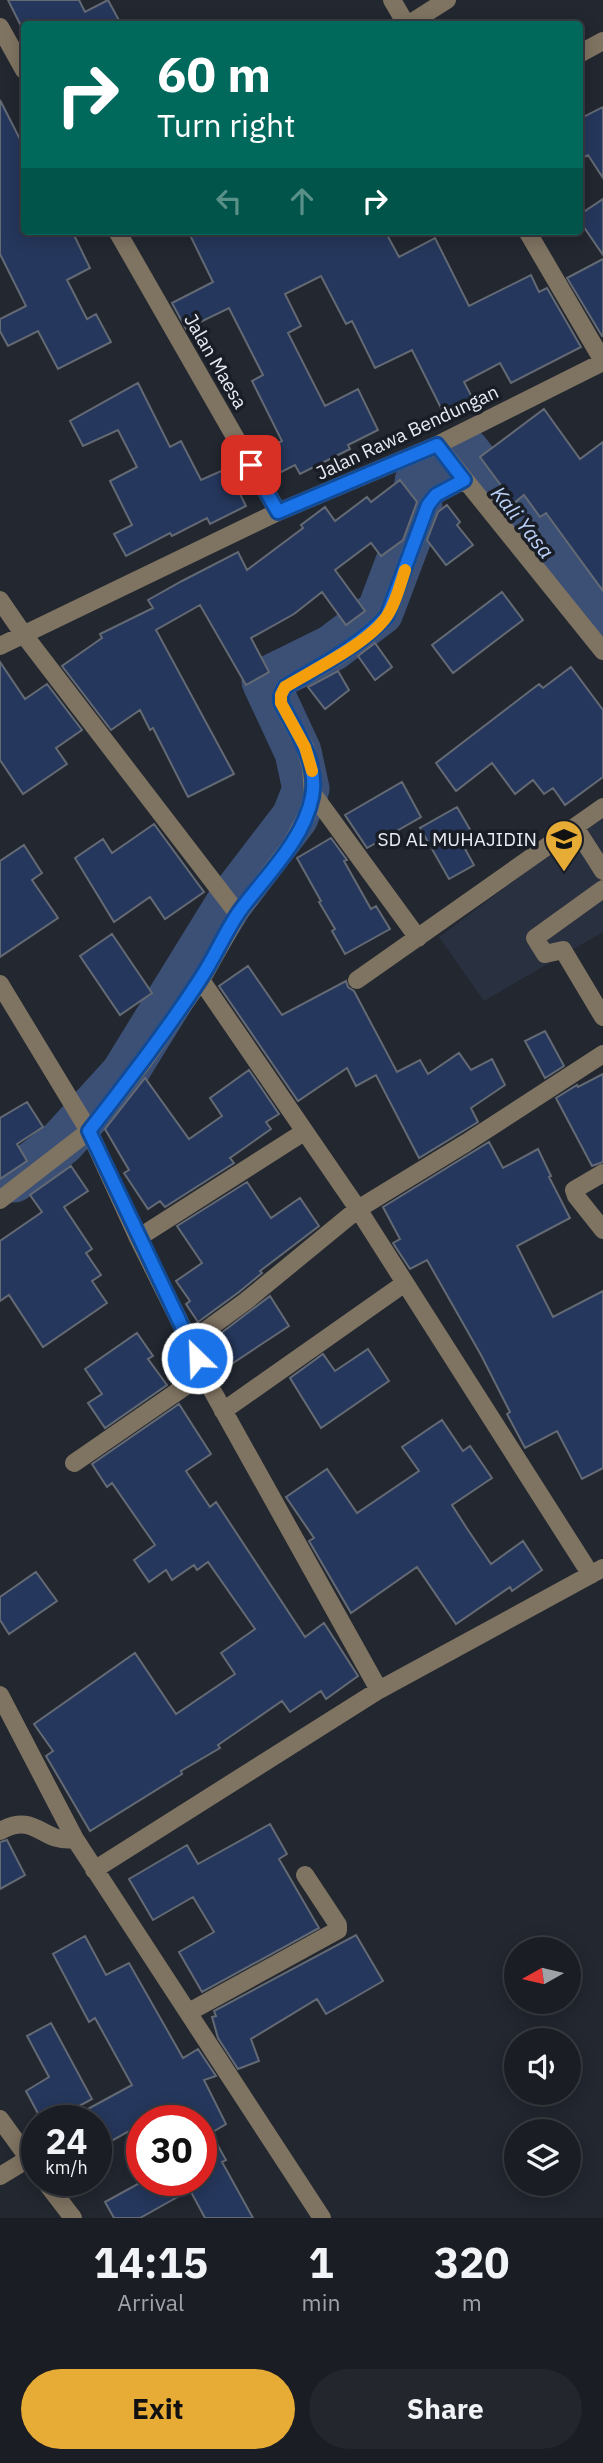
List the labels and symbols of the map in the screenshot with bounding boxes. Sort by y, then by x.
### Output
street label: Jalan Maesa [179,309,253,413]
street label: Jalan Rawa Bendungan [312,379,502,485]
pin [221,435,281,495]
water label: Kali Yasa [485,480,561,564]
school or university icon: SD AL MUHAJIDIN [543,818,585,873]
place label: SD AL MUHAJIDIN [377,827,537,851]
position arrow [160,1321,234,1395]
north arrow [504,1937,581,2014]
speed limit sign: 30 [126,2105,217,2196]

